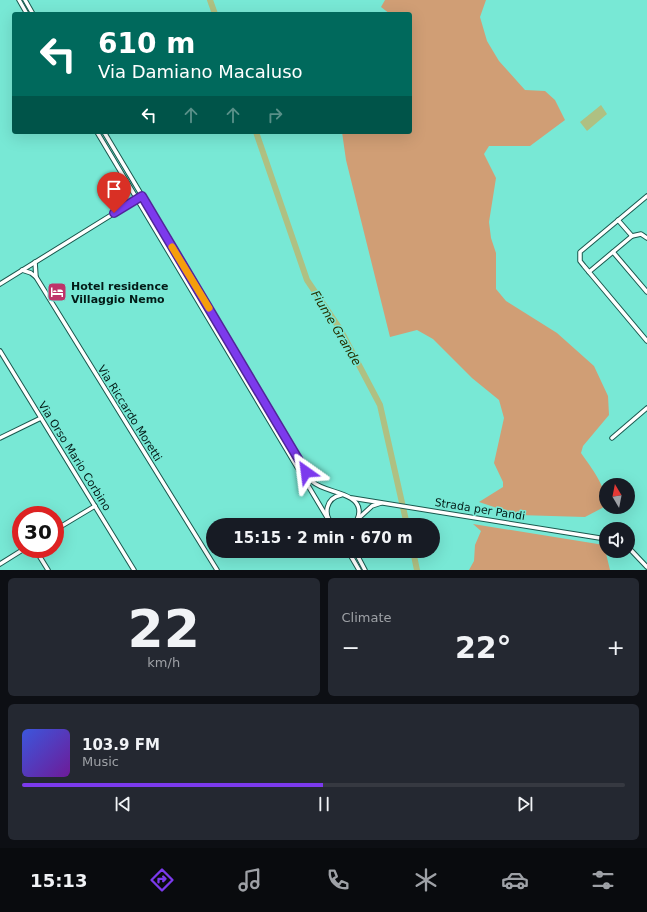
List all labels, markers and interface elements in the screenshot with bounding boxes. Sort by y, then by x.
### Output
text: 610 m [98,27,195,60]
icon: left [32,28,84,80]
text: Via Damiano Macaluso [98,61,303,82]
icon: left [138,104,160,126]
icon: ahead [180,104,202,126]
icon: ahead [222,104,244,126]
icon: right [264,104,286,126]
pin [97,172,131,213]
icon: arrive [103,178,125,200]
place label: Hotel residence Villaggio Nemo [71,280,168,306]
hotel icon: Hotel residence Villaggio Nemo [46,281,68,303]
water label: Fiume Grande [308,288,364,368]
street label: Via Riccardo Moretti [95,363,164,464]
street label: Via Orso Mario Corbino [36,399,114,514]
position arrow [285,451,327,493]
north arrow [599,478,635,514]
map controls [599,478,635,558]
street label: Strada per Pandi [434,496,526,523]
speed limit sign: 30 [12,506,64,558]
button: sound [599,522,635,558]
text: 15:15 · 2 min · 670 m [233,529,413,547]
text: 22 [128,599,200,659]
text: Climate [342,610,392,625]
text: 22° [455,630,512,665]
text: − [342,635,360,660]
text: + [607,635,625,660]
text: km/h [147,655,180,670]
text: 103.9 FM [82,736,160,754]
text: Music [82,754,119,769]
icon: previous [112,793,134,815]
icon: pause [313,793,335,815]
icon: next [514,793,536,815]
icon: directions [148,866,176,894]
icon: music [236,866,264,894]
icon: phone [324,866,352,894]
icon: climate [412,866,440,894]
icon: car [501,866,529,894]
icon: filters [589,866,617,894]
text: 15:13 [30,870,87,891]

